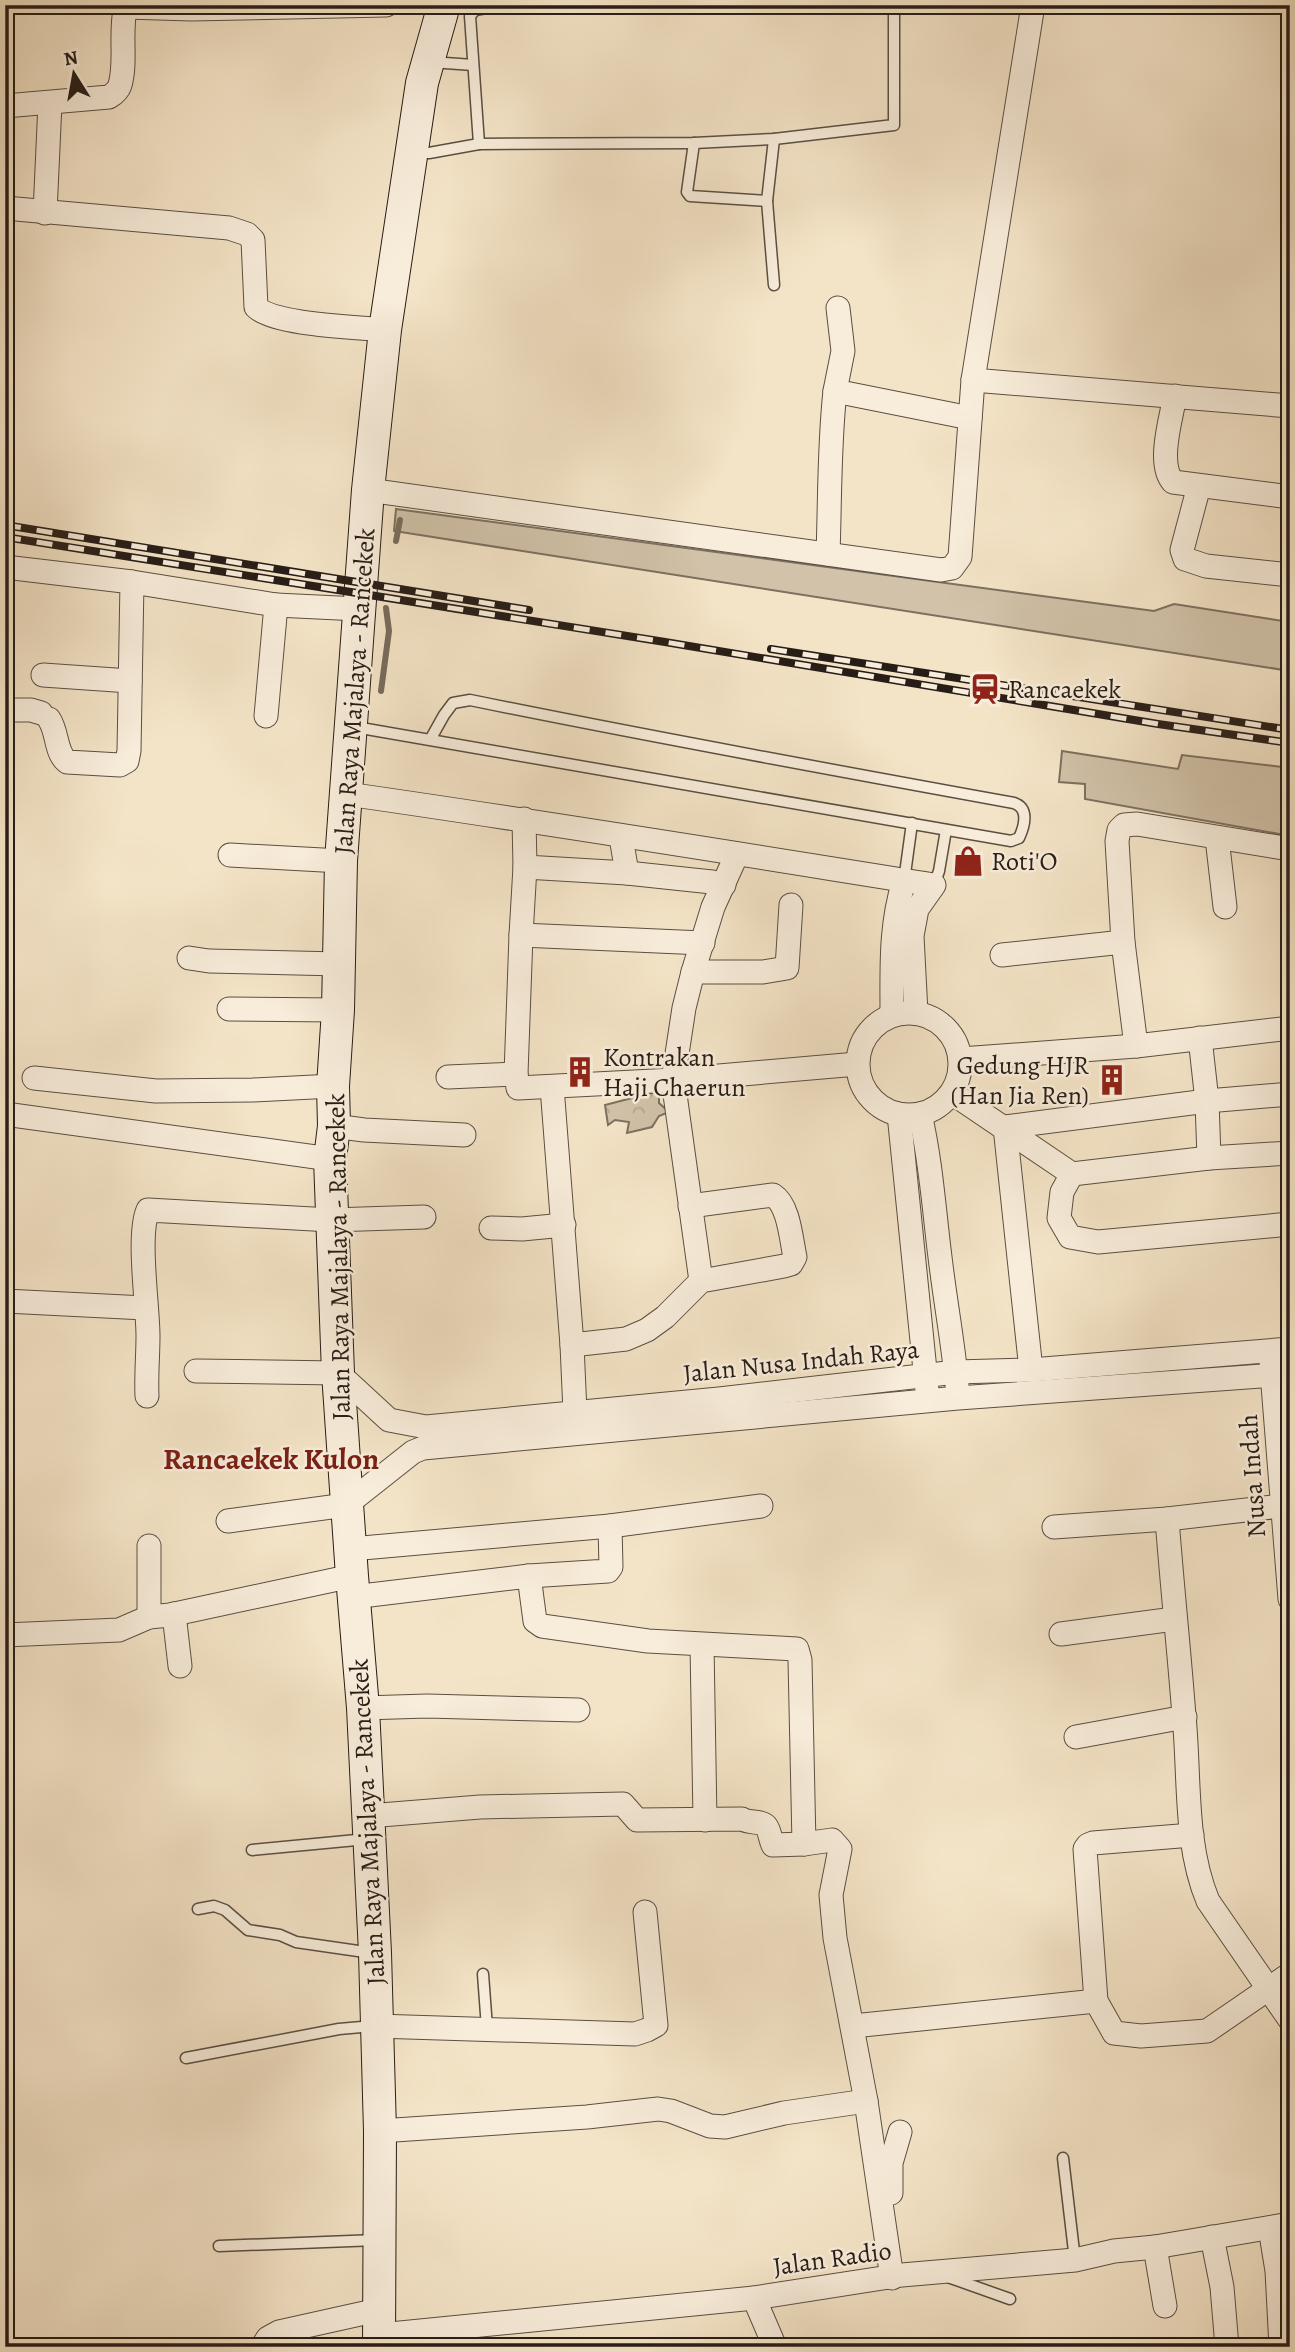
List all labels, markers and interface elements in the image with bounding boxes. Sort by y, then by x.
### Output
north arrow [38,38,108,108]
text: N [62,44,80,72]
street label: Jalan Raya Majalaya - Rancekek [326,527,383,855]
station icon: Rancaekek [968,672,1002,706]
place label: Rancaekek [1008,672,1121,707]
shop icon: Roti'O [951,844,985,878]
place label: Roti'O [991,844,1058,879]
place label: Kontrakan Haji Chaerun [603,1040,745,1105]
place label: Gedung HJR (Han Jia Ren) [951,1048,1089,1113]
building icon: Kontrakan Haji Chaerun [563,1055,597,1089]
building icon: Gedung HJR (Han Jia Ren) [1095,1063,1129,1097]
street label: Jalan Raya Majalaya - Rancekek [318,1093,359,1421]
street label: Jalan Nusa Indah Raya [681,1332,921,1391]
street label: Nusa Indah [1231,1413,1274,1539]
district label: Rancaekek Kulon [163,1439,379,1479]
street label: Jalan Raya Majalaya - Rancekek [341,1658,394,1986]
street label: Jalan Radio [771,2233,894,2284]

